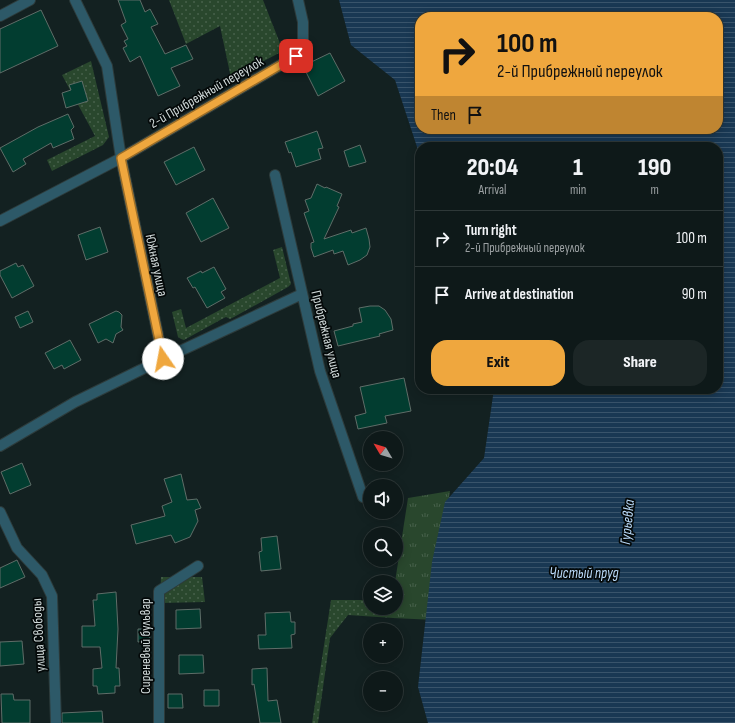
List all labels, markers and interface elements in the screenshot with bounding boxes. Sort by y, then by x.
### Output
text: 100 m [497,27,558,60]
icon: right [431,28,483,80]
pin [279,39,313,73]
icon: arrive [285,45,307,67]
street label: 2-й Прибрежный переулок [146,53,267,132]
text: 2-й Прибрежный переулок [497,61,663,82]
icon: arrive [464,104,486,126]
text: Then [431,106,456,125]
text: 20:04 [467,153,518,182]
text: 1 [573,153,583,182]
text: 190 [638,153,671,182]
text: Arrival [478,182,506,198]
text: min [570,182,586,198]
text: m [650,182,659,198]
text: Turn right [465,221,517,240]
icon: right [431,228,453,250]
text: 100 m [676,229,707,248]
street label: Южная улица [142,232,171,298]
text: 2-й Прибрежный переулок [465,240,585,256]
icon: arrive [431,284,453,306]
text: Arrive at destination [465,285,574,304]
text: 90 m [682,285,707,304]
street label: Прибрежная улица [307,288,346,380]
position arrow [142,338,184,380]
button: Exit [431,340,565,386]
button: Share [573,340,707,386]
north arrow [363,431,403,471]
map controls [363,431,403,711]
button: sound [363,479,403,519]
water label: Гурьевка [616,499,639,545]
button: search [363,527,403,567]
water label: Чистый пруд [549,564,619,583]
button: layers [363,575,403,615]
street label: улица Свободы [28,598,49,672]
street label: Сиреневый бульвар [137,598,154,694]
button: + [363,623,403,663]
button: − [363,671,403,711]

